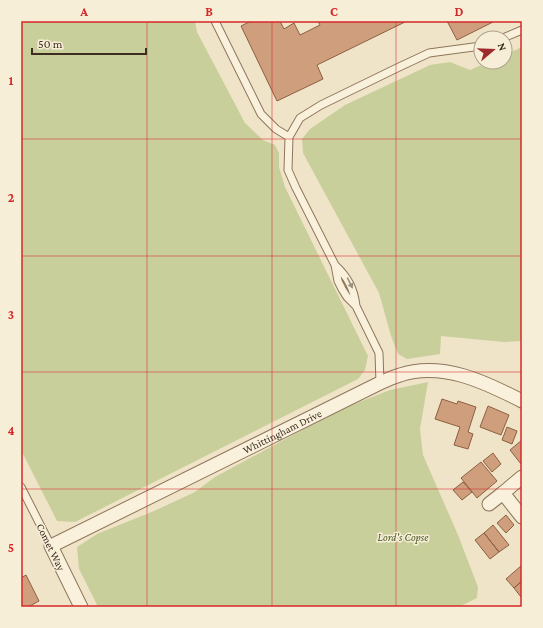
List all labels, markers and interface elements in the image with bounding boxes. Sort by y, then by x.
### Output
text: A [79,4,88,19]
text: B [205,4,213,19]
text: C [330,4,338,19]
text: D [455,4,464,19]
scale bar [32,30,146,56]
north arrow [473,30,513,70]
text: 50 m [38,37,63,51]
text: N [496,41,510,53]
text: 1 [9,73,14,88]
text: 2 [8,190,15,205]
one-way arrow [347,278,353,289]
text: 3 [8,307,14,322]
street label: Whittingham Drive [241,407,324,456]
text: 4 [7,423,15,438]
street label: Comet Way [34,521,68,574]
park label: Lord's Copse [378,531,429,544]
text: 5 [8,540,14,555]

